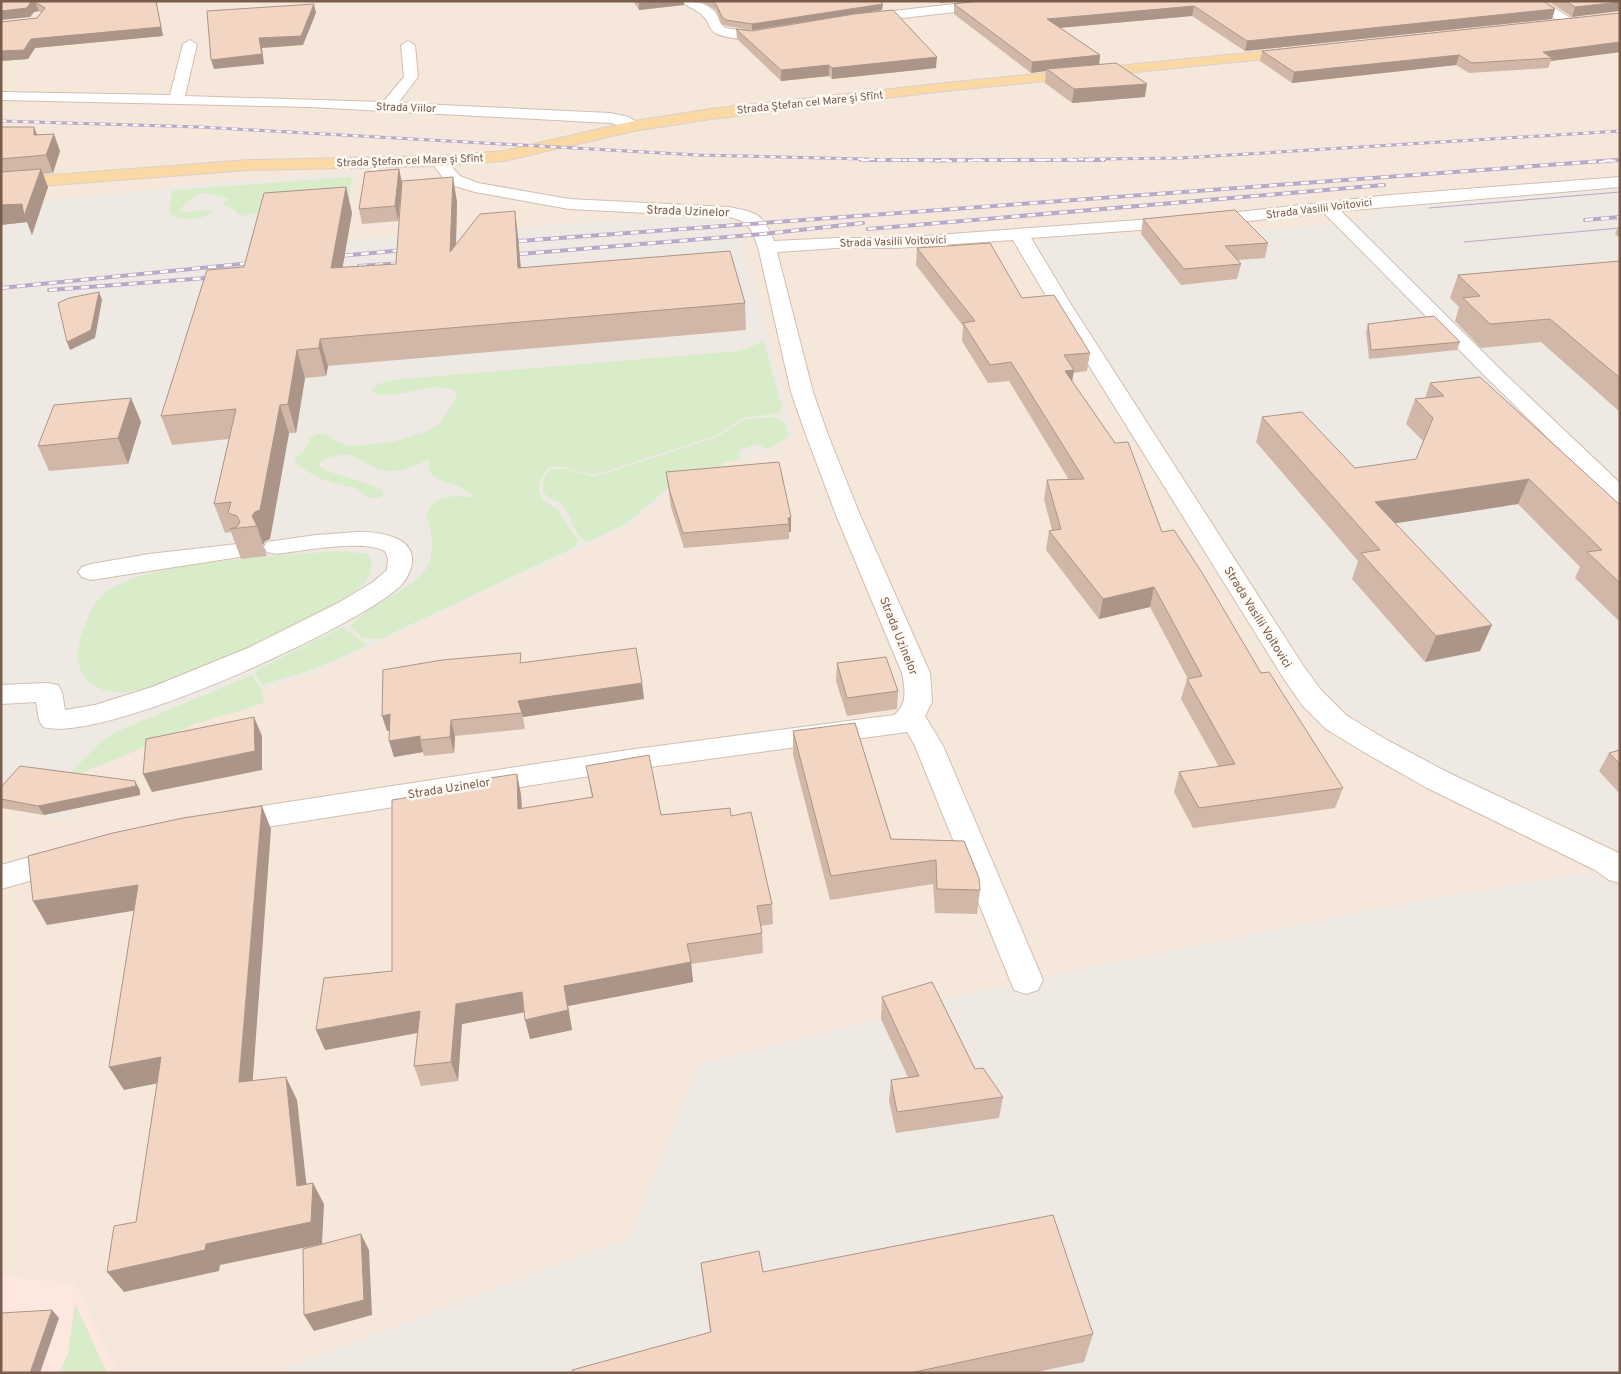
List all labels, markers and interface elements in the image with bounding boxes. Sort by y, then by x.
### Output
street label: Strada Ştefan cel Mare şi Sfînt [736,88,884,118]
street label: Strada Viilor [376,100,437,116]
street label: Strada Ştefan cel Mare şi Sfînt [336,151,484,171]
street label: Strada Vasilii Voitovici [1265,196,1373,222]
street label: Strada Uzinelor [646,203,730,221]
street label: Strada Vasilii Voitovici [839,233,947,251]
street label: Strada Vasilii Voitovici [1219,564,1295,671]
street label: Strada Uzinelor [875,595,921,678]
street label: Strada Uzinelor [407,775,492,803]

